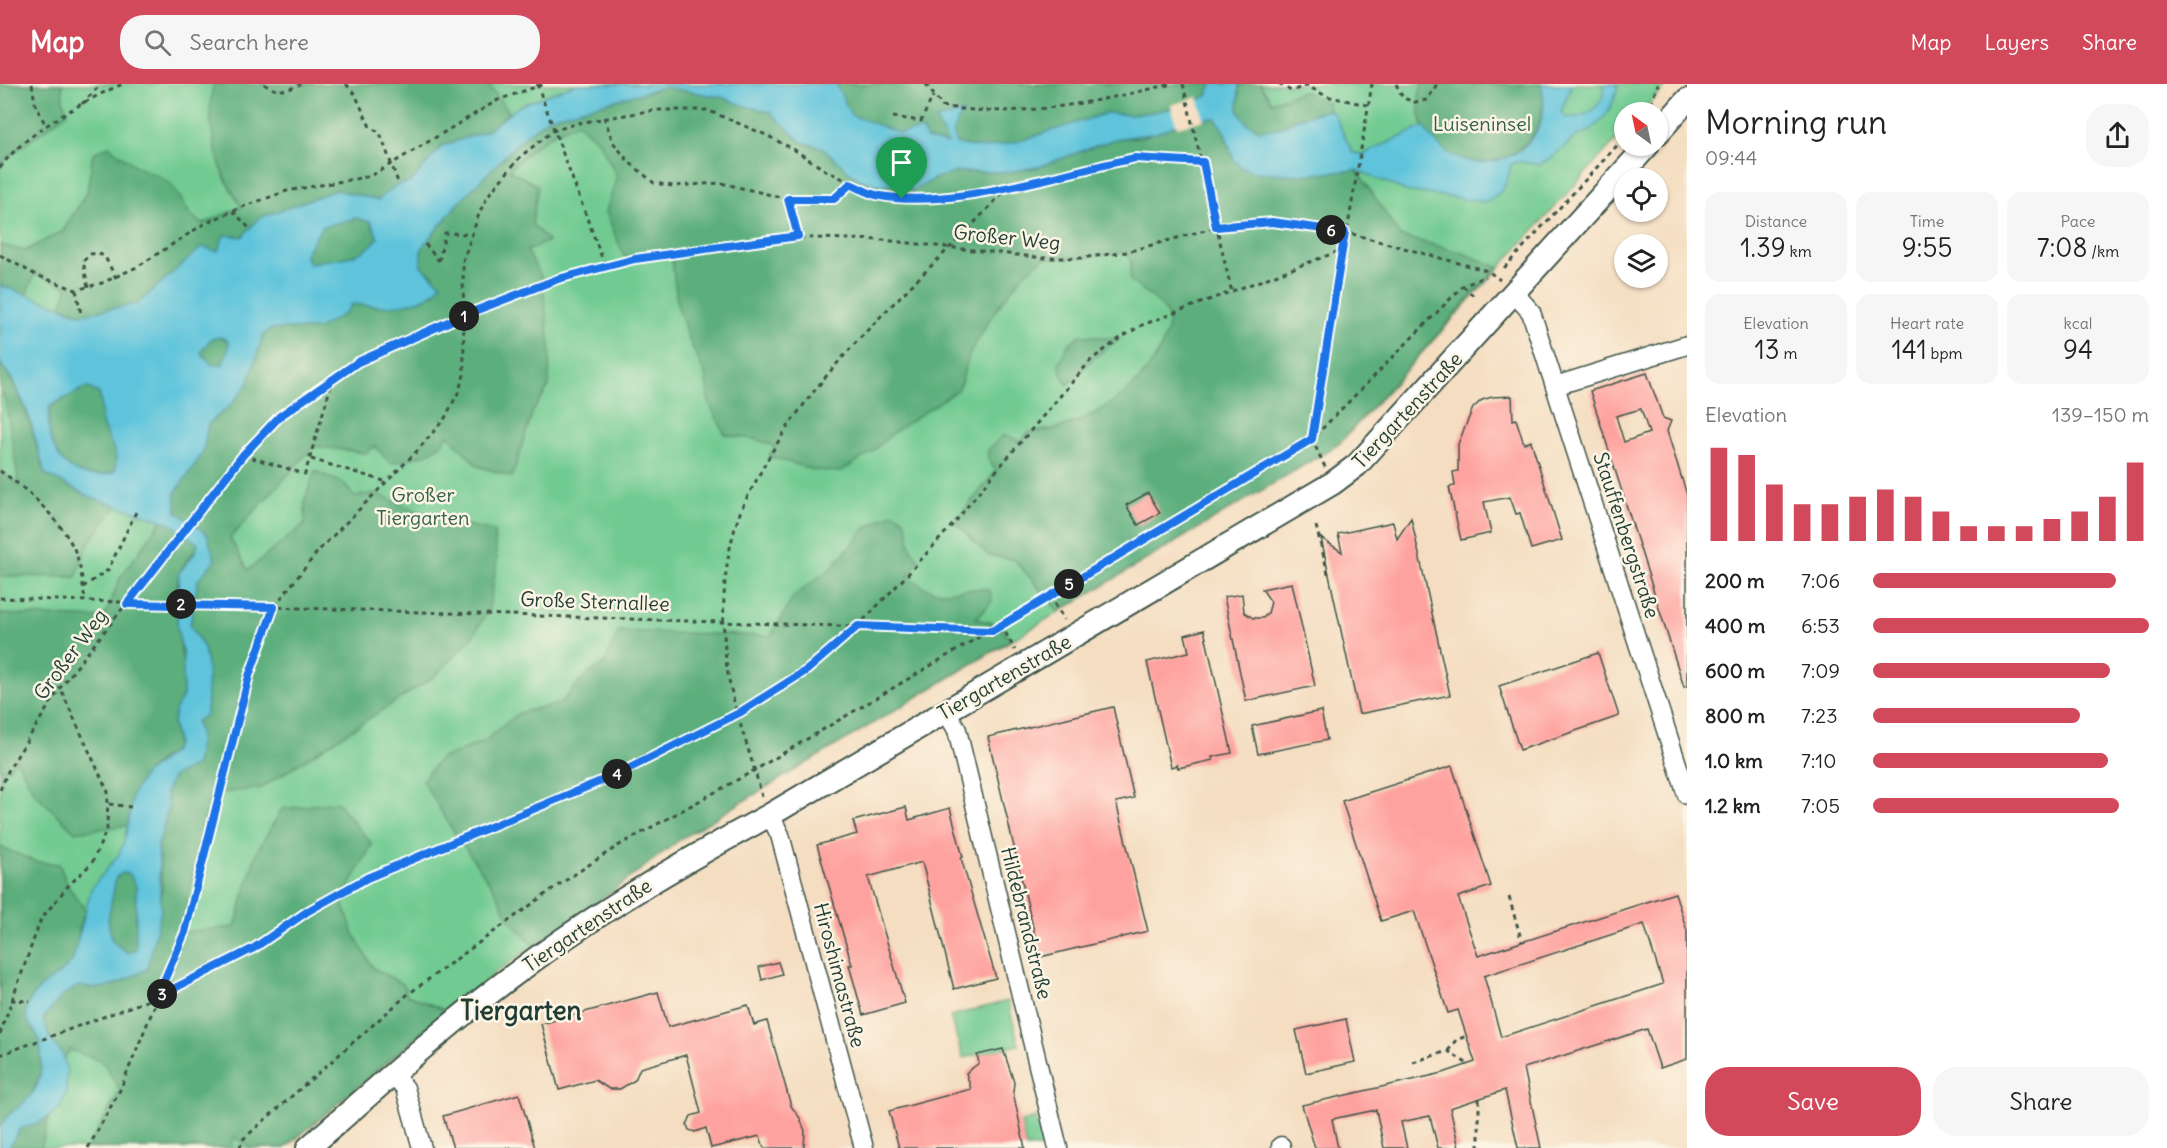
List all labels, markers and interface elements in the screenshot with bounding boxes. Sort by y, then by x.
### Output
search box [120,15,540,69]
text: Map [30,24,84,60]
icon: search [141,26,174,59]
text: Search here [189,28,309,56]
text: Map [1911,29,1951,56]
text: Layers [1984,29,2049,56]
text: Share [2082,29,2137,56]
text: Morning run [1705,101,1887,143]
north arrow [1614,102,1668,156]
map controls [1614,102,1668,288]
button: share [2086,104,2149,167]
park label: Luiseninsel [1433,111,1531,136]
pin [876,137,927,199]
text: 09:44 [1705,145,1757,170]
icon: arrive [885,146,918,179]
button: locate [1614,168,1668,222]
text: Distance [1745,211,1807,231]
text: Time [1910,211,1944,231]
text: Pace [2061,211,2095,231]
pin: 6 [1316,215,1346,245]
street label: Großer Weg [952,219,1062,255]
text: 6 [1326,220,1336,240]
text: 1.39 [1740,231,1786,264]
text: 9:55 [1902,231,1952,264]
text: 7:08 [2037,231,2087,264]
button: layers [1614,234,1668,288]
text: km [1786,241,1812,261]
text: /km [2087,241,2119,261]
pin: 1 [449,301,479,331]
text: 1 [461,306,467,326]
text: Elevation [1743,313,1809,333]
text: Heart rate [1890,313,1964,333]
text: kcal [2064,313,2092,333]
text: 13 [1755,333,1780,366]
text: 141 [1891,333,1927,366]
text: 94 [2063,333,2093,366]
text: m [1780,343,1797,363]
text: bpm [1927,343,1963,363]
street label: Tiergartenstraße [1347,347,1467,473]
text: Elevation [1705,402,1787,427]
text: 139–150 m [2052,402,2149,427]
street label: Stauffenbergstraße [1588,449,1666,621]
park label: Großer Tiergarten [376,482,470,530]
text: 200 m [1705,568,1765,593]
text: 7:06 [1801,568,1840,593]
pin: 5 [1054,569,1084,599]
text: 5 [1064,574,1074,594]
street label: Große Sternallee [520,586,670,616]
pin: 2 [166,589,196,619]
text: 2 [177,594,185,614]
street label: Großer Weg [28,604,112,704]
text: 400 m [1705,613,1765,638]
text: 6:53 [1801,613,1840,638]
street label: Tiergartenstraße [933,629,1075,725]
text: 600 m [1705,658,1765,683]
text: 7:09 [1801,658,1840,683]
text: 800 m [1705,703,1765,728]
text: 7:23 [1801,703,1838,728]
text: 1.0 km [1705,748,1763,773]
text: 7:10 [1801,748,1836,773]
pin: 4 [602,759,632,789]
text: 4 [612,764,622,784]
text: 1.2 km [1705,793,1761,818]
text: 7:05 [1801,793,1840,818]
street label: Hildebrandstraße [996,844,1058,1002]
street label: Tiergartenstraße [518,873,656,977]
street label: Hiroshimastraße [809,900,871,1050]
pin: 3 [147,979,177,1009]
text: 3 [157,984,167,1004]
district label: Tiergarten [460,994,582,1027]
button: Save [1705,1067,1921,1136]
button: Share [1933,1067,2149,1136]

